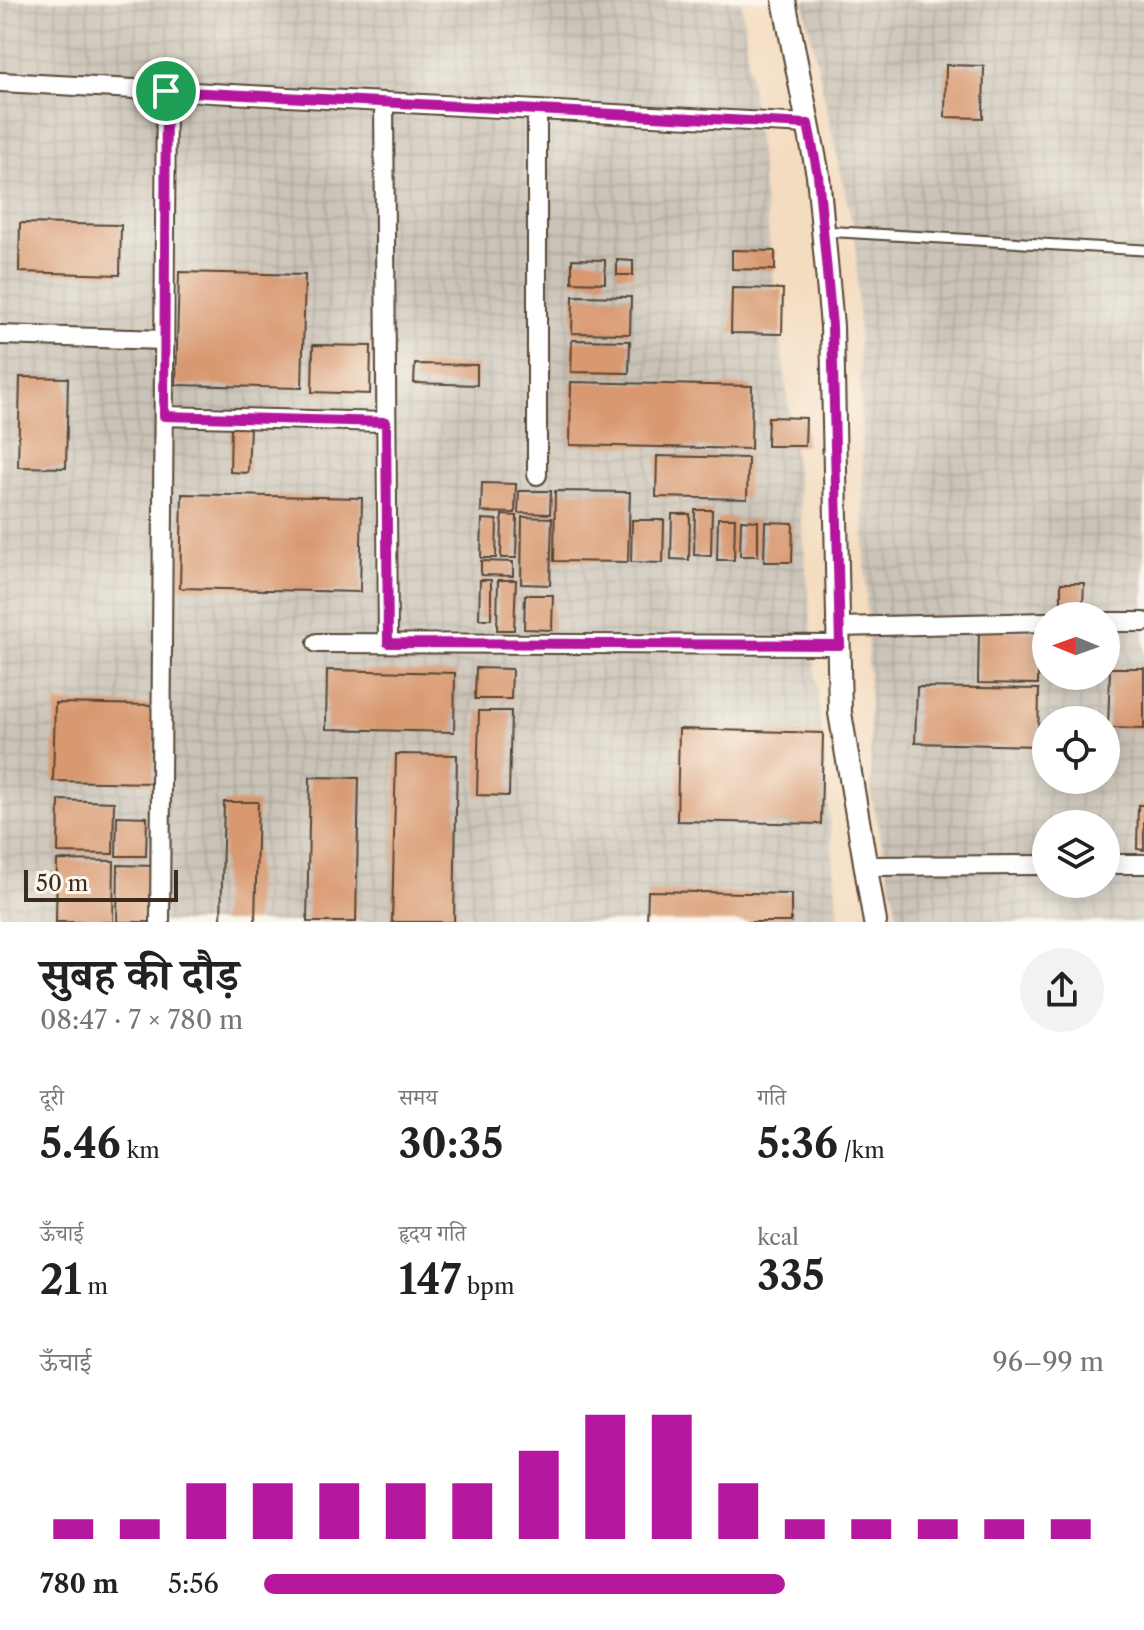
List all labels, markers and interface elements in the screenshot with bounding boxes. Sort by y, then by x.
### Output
pin [132,57,200,125]
icon: arrive [144,69,188,113]
north arrow [1032,602,1120,690]
map controls [1032,602,1120,898]
button: locate [1032,706,1120,794]
button: layers [1032,810,1120,898]
scale bar [24,866,178,902]
text: 50 m [36,870,88,897]
text: सुबह की दौड़ [40,947,239,1001]
button: share [1020,948,1104,1032]
text: 08:47 · 7 × 780 m [40,1004,243,1036]
text: दूरी [40,1084,64,1111]
text: समय [399,1084,437,1111]
text: गति [757,1084,786,1111]
text: 5.46 [40,1119,121,1168]
text: 30:35 [399,1119,503,1168]
text: 5:36 [757,1119,838,1168]
text: km [121,1137,160,1164]
text: /km [838,1137,885,1164]
text: ऊँचाई [40,1220,83,1247]
text: हृदय गति [399,1220,466,1247]
text: kcal [757,1224,799,1251]
text: 335 [757,1251,825,1300]
text: 21 [40,1255,82,1304]
text: 147 [399,1255,461,1304]
text: m [82,1273,108,1300]
text: bpm [461,1273,514,1300]
text: ऊँचाई [40,1346,91,1378]
text: 96–99 m [993,1346,1104,1378]
text: 780 m [40,1568,119,1600]
text: 5:56 [168,1568,219,1600]

